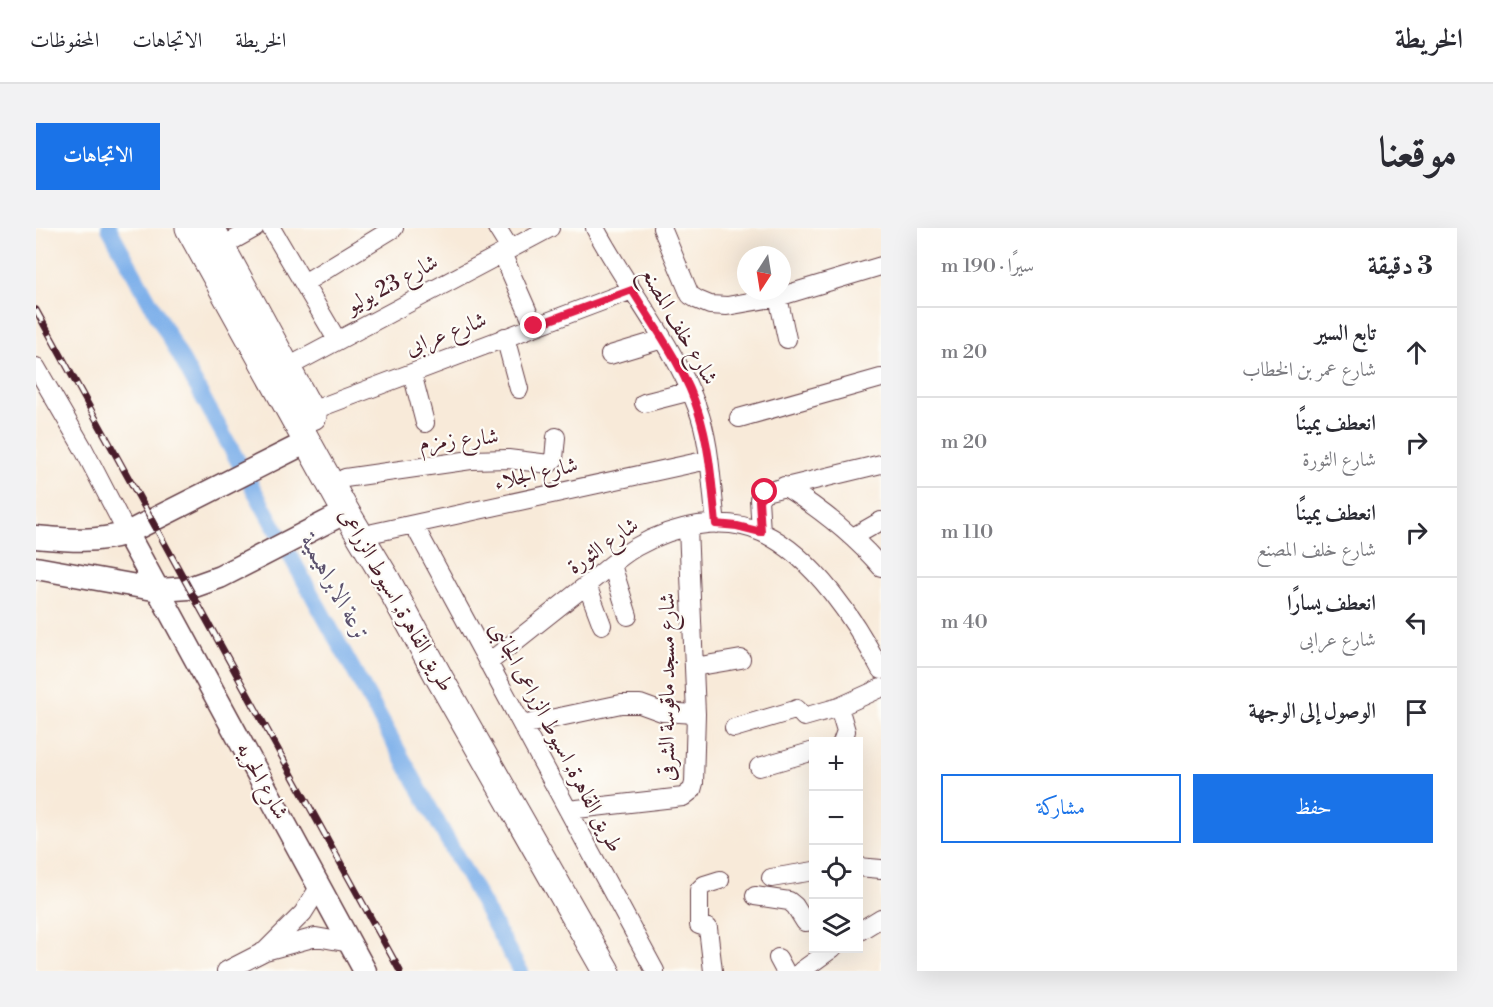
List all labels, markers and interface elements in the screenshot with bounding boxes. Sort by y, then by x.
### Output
text: الخريطة [1395,22,1463,57]
text: المحفوظات [30,28,99,54]
text: الاتجاهات [132,28,202,54]
text: الخريطة [235,28,286,54]
button: الاتجاهات [36,123,160,190]
text: موقعنا [1379,127,1457,180]
north arrow [737,246,791,300]
street label: شارع 23 يوليو [340,248,445,324]
text: 3 دقيقة [1368,250,1433,282]
text: سيرًا · 190 m [941,254,1034,279]
street label: شارع خلف المصنع [630,262,724,392]
street label: شارع عرابى [402,306,492,365]
route end [520,312,546,338]
text: تابع السير [1315,320,1376,347]
icon: ahead [1400,336,1433,369]
text: 20 m [941,340,987,365]
text: شارع عمر بن الخطاب [1242,358,1376,383]
text: انعطف يمينًا [1296,410,1376,437]
street label: شارع زمزم [418,423,500,462]
icon: right [1400,426,1433,459]
text: 20 m [941,430,987,455]
text: شارع الثورة [1302,448,1376,473]
street label: شارع الجلاء [492,451,581,501]
route start [751,478,777,504]
text: انعطف يمينًا [1296,500,1376,527]
street label: طريق القاهرة, اسيوط الزراعى [332,504,460,696]
street label: شارع الثورة [562,512,646,584]
icon: right [1400,516,1433,549]
text: 110 m [941,520,993,545]
water label: ترعة الابراهيمية [292,527,377,647]
text: شارع خلف المصنع [1256,538,1376,563]
text: انعطف يسارًا [1287,590,1376,617]
street label: شارع مسجد ماقوسة الشرقى [654,593,685,781]
icon: left [1400,606,1433,639]
text: 40 m [941,610,988,635]
street label: طريق القاهرة, اسيوط الزراعى الجانبى [482,617,628,858]
text: شارع عرابى [1299,628,1376,653]
icon: arrive [1400,696,1433,729]
text: الوصول إلى الوجهة [1248,698,1376,725]
map controls [809,737,863,953]
button: + [809,737,863,791]
street label: شارع الحريه [226,738,294,826]
button: مشاركة [941,774,1181,843]
button: حفظ [1193,774,1433,843]
button: − [809,791,863,845]
button: locate [809,845,863,899]
button: layers [809,899,863,953]

